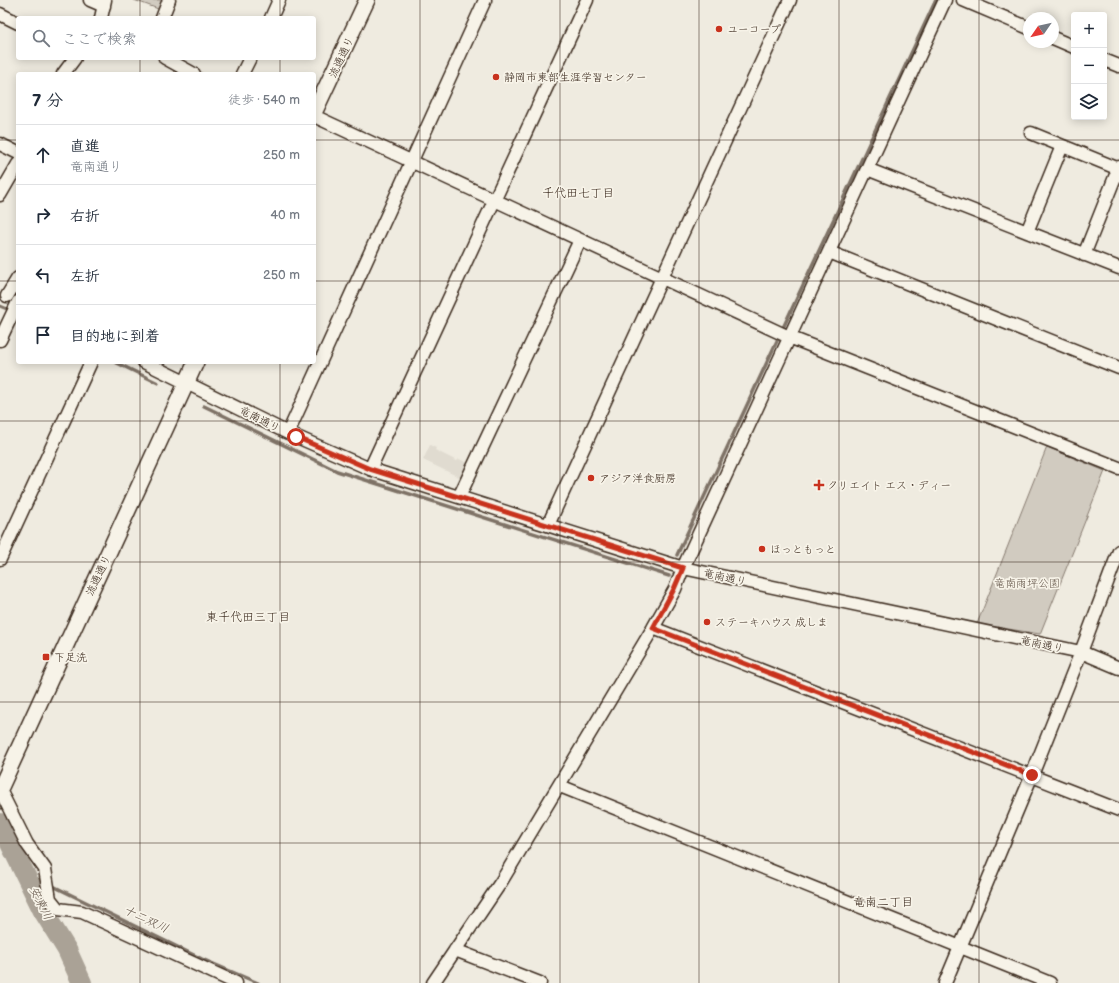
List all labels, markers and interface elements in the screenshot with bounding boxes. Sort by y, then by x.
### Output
north arrow [1023,12,1059,48]
map controls [1071,12,1107,120]
button: + [1071,12,1107,48]
search box [16,16,316,60]
place label: ユーコープ [727,23,781,36]
marker: ユーコープ [714,24,724,34]
icon: search [30,27,52,49]
text: ここで検索 [62,30,137,49]
street label: 流通通り [326,35,357,80]
button: − [1071,48,1107,84]
place label: 静岡市東部生涯学習センター [504,71,647,84]
marker: 静岡市東部生涯学習センター [491,72,501,82]
button: layers [1071,84,1107,120]
text: 7 分 [32,91,63,111]
text: 徒歩 · 540 m [228,92,300,108]
text: 直進 [70,137,100,156]
icon: ahead [32,144,54,166]
text: 250 m [263,147,300,163]
text: 竜南通り [70,159,122,175]
district label: 千代田七丁目 [542,186,614,201]
icon: right [32,204,54,226]
text: 右折 [70,207,100,226]
text: 40 m [270,207,300,223]
icon: left [32,264,54,286]
text: 左折 [70,267,100,286]
text: 250 m [263,267,300,283]
icon: arrive [32,324,54,346]
text: 目的地に到着 [70,327,160,346]
street label: 竜南通り [237,404,282,435]
route start [287,428,305,446]
place label: アジア洋食厨房 [599,472,676,485]
marker: アジア洋食厨房 [586,473,596,483]
place label: クリエイト エス・ディー [827,479,951,492]
marker: クリエイト エス・ディー [814,480,824,490]
place label: ほっともっと [770,543,836,556]
marker: ほっともっと [757,544,767,554]
street label: 流通通り [83,553,114,598]
street label: 竜南通り [702,567,748,588]
park label: 竜南雨坪公園 [994,577,1060,590]
district label: 東千代田三丁目 [206,610,290,625]
place label: ステーキハウス 成しま [715,616,828,629]
marker: ステーキハウス 成しま [702,617,712,627]
street label: 竜南通り [1019,634,1065,655]
place label: 下足洗 [54,651,87,664]
marker: 下足洗 [41,652,51,662]
route end [1023,766,1041,784]
water label: 安東川 [26,884,55,923]
district label: 竜南二丁目 [853,895,913,910]
water label: 十二双川 [121,903,171,936]

